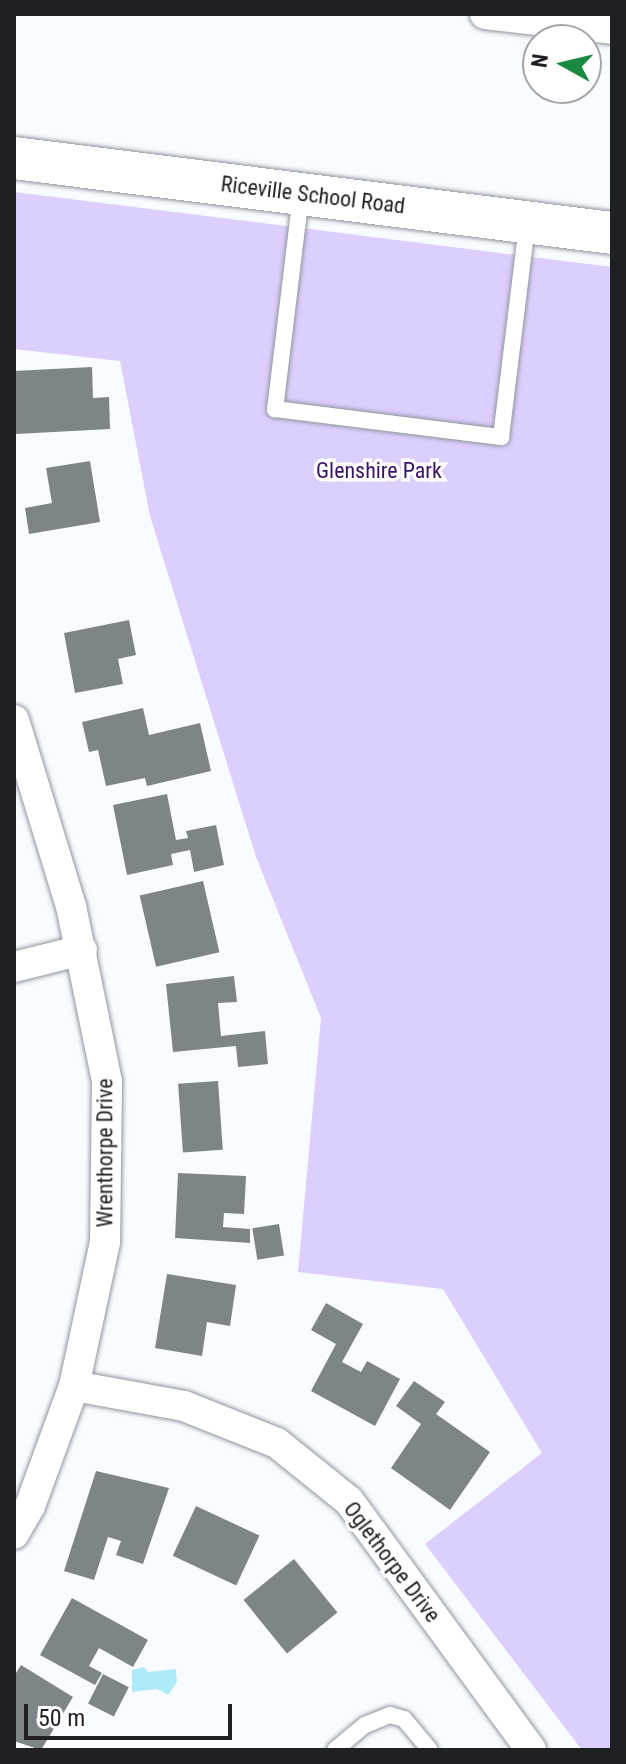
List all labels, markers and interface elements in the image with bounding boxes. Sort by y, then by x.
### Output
north arrow [522,24,602,104]
text: N [526,52,553,69]
street label: Riceville School Road [219,171,407,219]
park label: Glenshire Park [316,458,442,484]
street label: Wrenthorpe Drive [92,1079,118,1227]
street label: Oglethorpe Drive [338,1496,446,1628]
scale bar [28,1688,236,1738]
text: 50 m [38,1704,85,1732]

